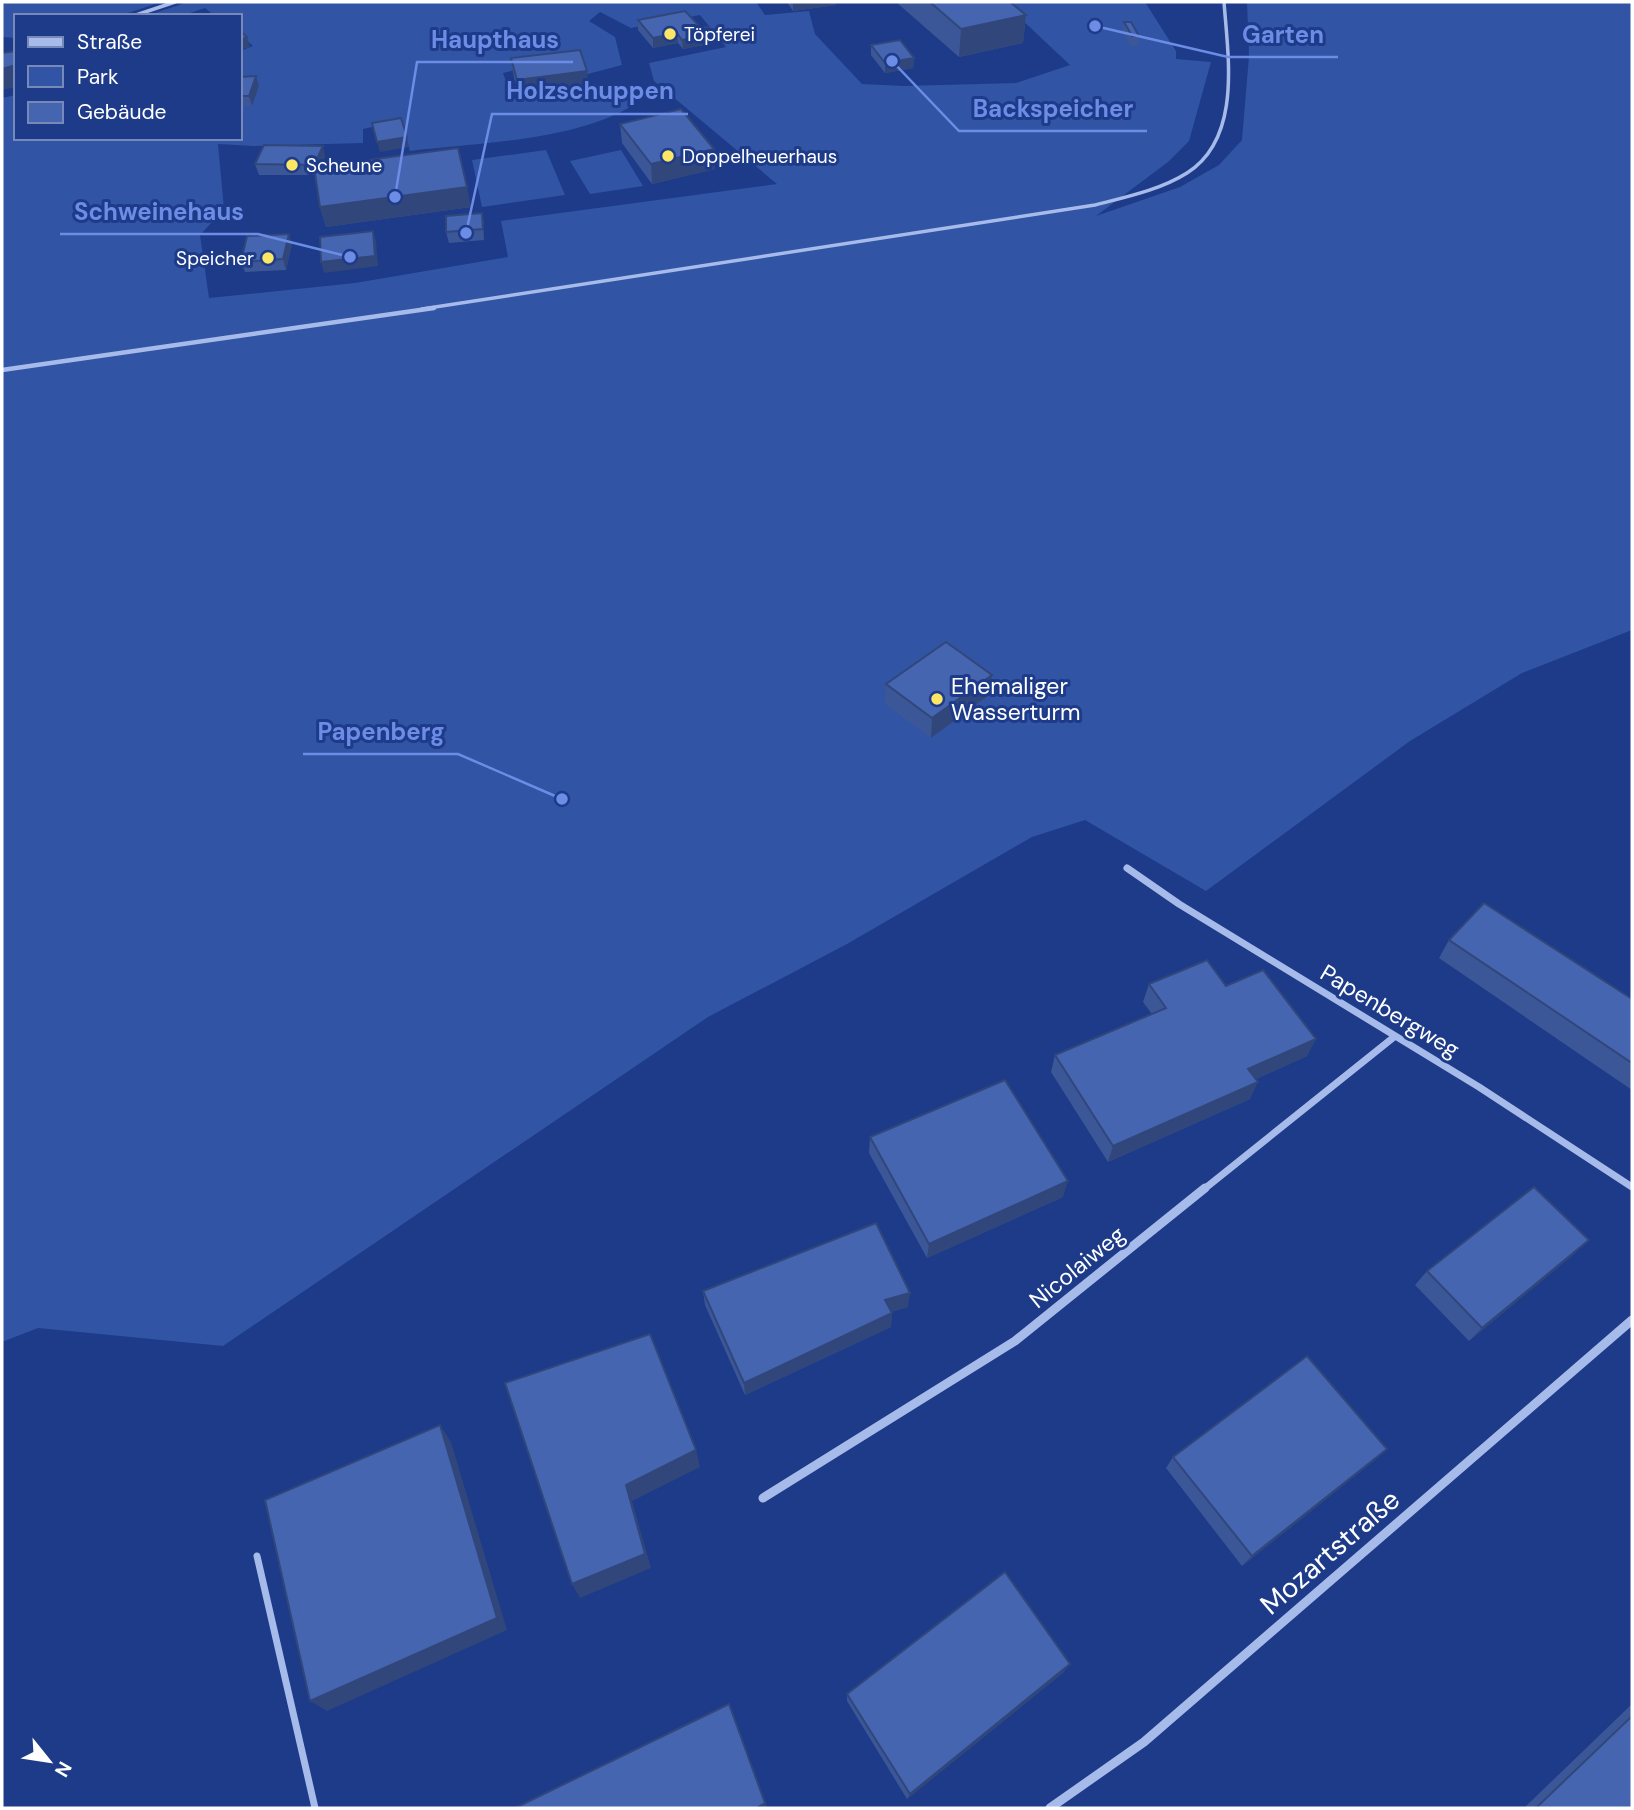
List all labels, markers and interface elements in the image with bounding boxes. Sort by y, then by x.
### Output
callout: Garten [1228,12,1338,57]
legend [14,14,242,140]
callout: Haupthaus [417,17,573,62]
text: Garten [1242,19,1324,50]
place label: Töpferei [684,22,755,47]
text: Haupthaus [431,24,559,55]
marker: Töpferei [662,26,678,42]
text: Straße [77,28,142,56]
text: Park [77,63,119,91]
callout: Holzschuppen [492,69,688,114]
text: Holzschuppen [506,75,674,106]
callout: Backspeicher [959,86,1147,131]
text: Backspeicher [973,93,1133,124]
text: Gebäude [77,98,167,126]
place label: Doppelheuerhaus [682,144,837,169]
marker: Doppelheuerhaus [660,148,676,164]
place label: Scheune [306,153,382,178]
marker: Scheune [284,157,300,173]
callout: Schweinehaus [60,189,258,234]
text: Schweinehaus [74,196,244,227]
place label: Speicher [176,246,254,271]
marker: Speicher [260,250,276,266]
place label: Ehemaliger Wasserturm [951,671,1081,727]
marker: Ehemaliger Wasserturm [929,691,945,707]
callout: Papenberg [303,709,458,754]
text: Papenberg [318,716,445,747]
street label: Papenbergweg [1315,958,1465,1064]
street label: Nicolaiweg [1023,1219,1131,1315]
street label: Mozartstraße [1252,1481,1408,1623]
north arrow [14,1726,84,1796]
text: N [49,1757,78,1782]

